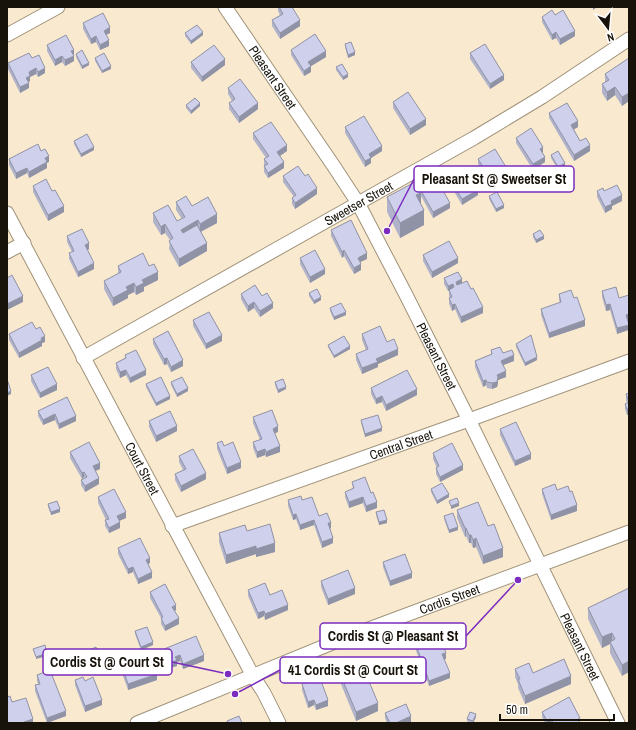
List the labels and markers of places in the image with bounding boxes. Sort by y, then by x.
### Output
callout: Pleasant St @ Sweetser St [414,166,574,192]
callout: Cordis St @ Pleasant St [320,623,466,649]
callout: Cordis St @ Court St [43,649,172,675]
callout: 41 Cordis St @ Court St [280,657,426,683]

